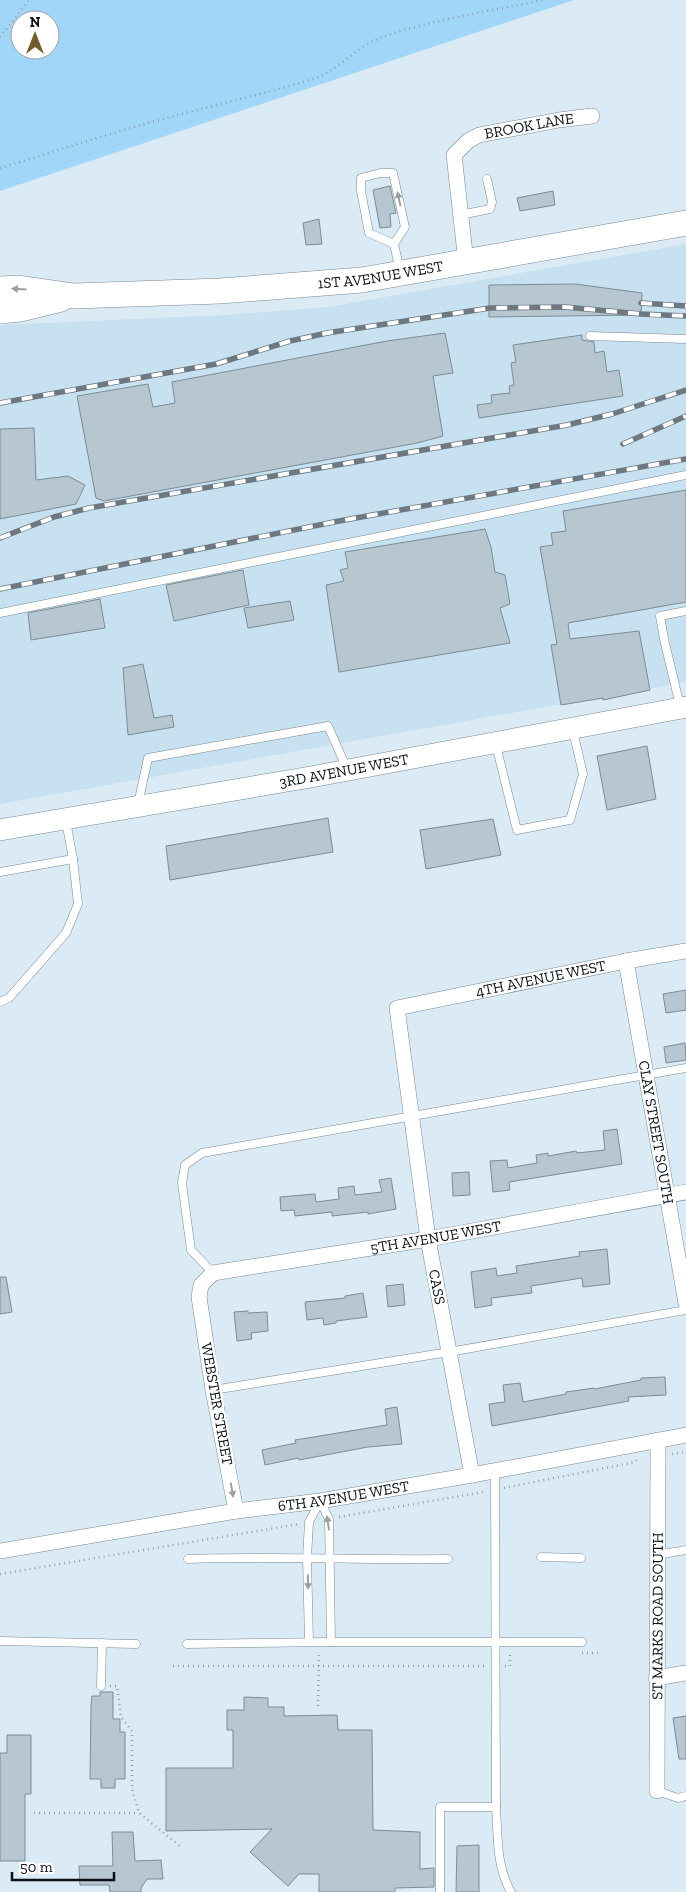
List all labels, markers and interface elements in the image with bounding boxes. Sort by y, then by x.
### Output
north arrow [10,10,60,60]
text: N [30,14,41,31]
street label: BROOK LANE [483,109,575,143]
one-way arrow [395,191,403,207]
street label: 1ST AVENUE WEST [317,257,445,292]
one-way arrow [11,285,27,293]
street label: 3RD AVENUE WEST [278,750,410,791]
street label: 4TH AVENUE WEST [474,956,608,1001]
street label: CLAY STREET SOUTH [635,1059,678,1206]
street label: 5TH AVENUE WEST [369,1217,503,1257]
street label: CASS [425,1268,449,1306]
street label: WEBSTER STREET [197,1341,237,1467]
street label: 6TH AVENUE WEST [277,1477,411,1515]
one-way arrow [228,1482,236,1498]
one-way arrow [324,1515,332,1531]
street label: ST MARKS ROAD SOUTH [648,1532,667,1700]
one-way arrow [304,1574,312,1590]
scale bar [12,1850,115,1882]
text: 50 m [20,1858,53,1876]

